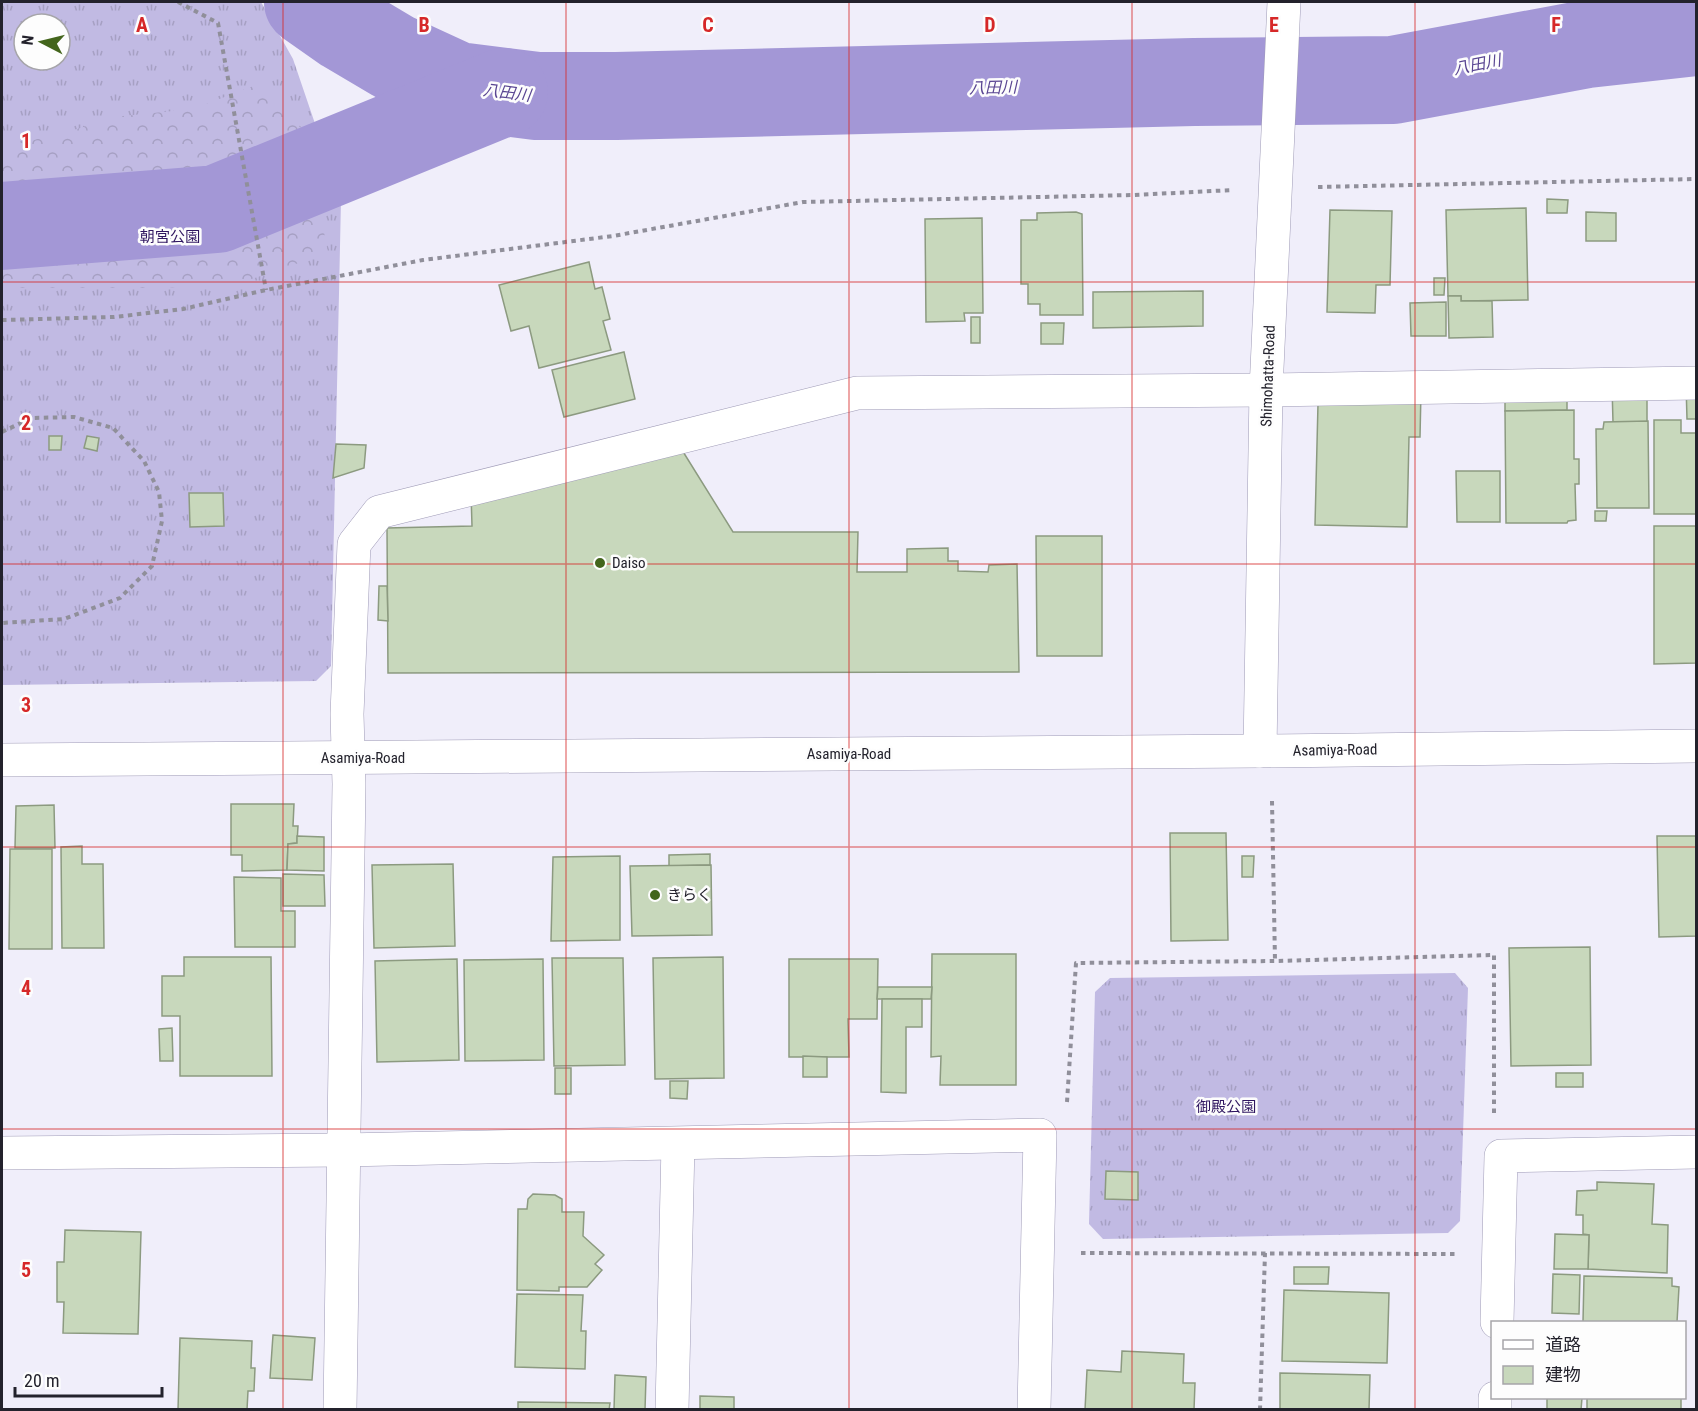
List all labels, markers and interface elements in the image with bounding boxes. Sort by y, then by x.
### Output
north arrow [12,12,72,72]
text: A [136,13,148,37]
text: B [418,13,430,37]
text: C [702,13,714,37]
text: D [984,13,996,37]
text: E [1269,13,1279,37]
text: F [1551,13,1561,37]
text: N [18,34,38,46]
water label: 八田川 [1452,50,1504,78]
water label: 八田川 [969,78,1019,97]
water label: 八田川 [482,80,534,105]
text: 1 [21,129,31,153]
park label: 朝宮公園 [140,228,200,246]
street label: Shimohatta-Road [1257,325,1279,427]
text: 2 [21,411,31,435]
place label: Daiso [612,554,646,572]
marker: Daiso [593,556,607,570]
text: 3 [21,693,31,717]
street label: Asamiya-Road [1293,740,1377,760]
street label: Asamiya-Road [807,745,891,763]
street label: Asamiya-Road [321,749,405,767]
place label: きらく [667,886,712,904]
marker: きらく [648,888,662,902]
text: 4 [21,976,31,1000]
park label: 御殿公園 [1196,1098,1256,1116]
text: 5 [21,1258,31,1282]
legend [1491,1321,1686,1399]
text: 道路 [1545,1334,1581,1355]
scale bar [15,1360,162,1398]
text: 建物 [1545,1364,1581,1385]
text: 20 m [24,1370,59,1391]

